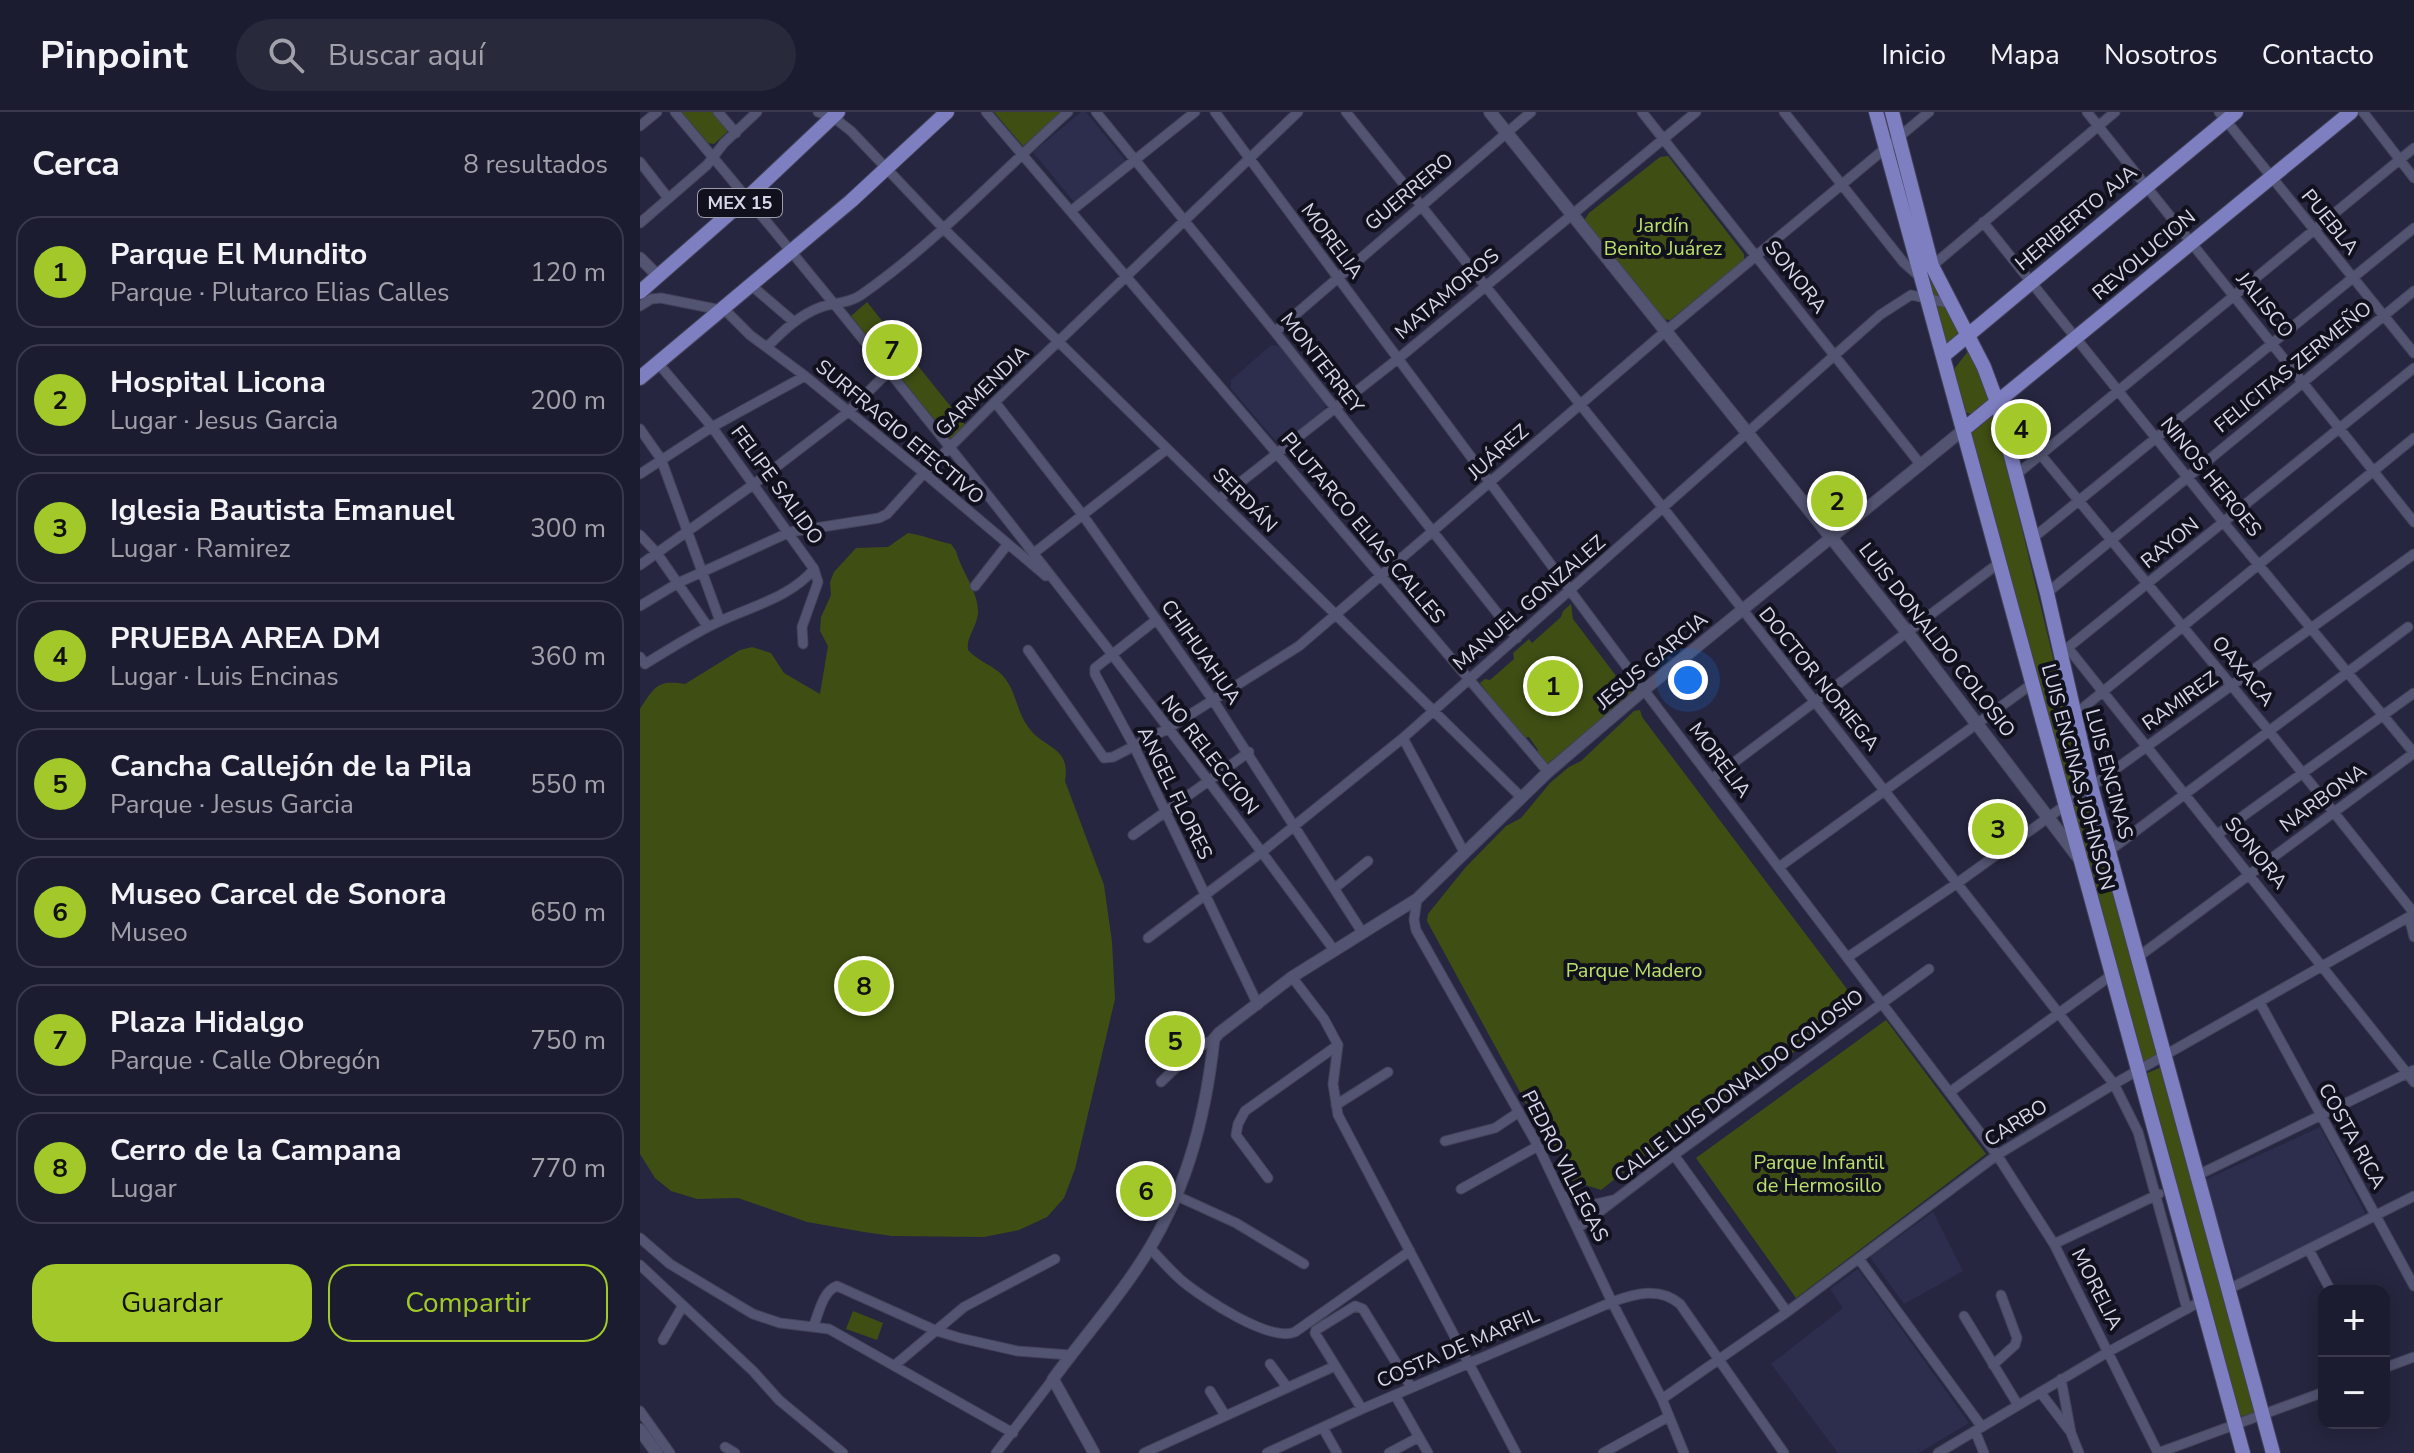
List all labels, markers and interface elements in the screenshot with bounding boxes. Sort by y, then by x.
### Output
search box [236,19,796,91]
text: Pinpoint [40,30,188,81]
icon: search [264,33,308,77]
text: Buscar aquí [328,35,485,76]
text: Inicio [1881,36,1946,74]
text: Mapa [1990,36,2060,74]
text: Nosotros [2104,36,2218,74]
text: Contacto [2262,36,2374,74]
text: Cerca [32,141,120,187]
text: 8 resultados [463,147,608,182]
street label: GUERRERO [1359,147,1459,237]
street label: HERIBERTO AJA [2009,159,2143,277]
street label: PUEBLA [2295,183,2365,261]
road number: MEX 15 [698,189,782,217]
street label: MORELIA [1295,198,1370,285]
street label: REVOLUCION [2087,204,2201,306]
park label: Jardín Benito Juárez [1604,212,1722,262]
text: Parque El Mundito [110,234,367,275]
street label: SONORA [1759,235,1833,319]
street label: MATAMOROS [1389,242,1505,346]
text: 1 [52,255,68,290]
text: 120 m [530,255,606,290]
street label: JALISCO [2229,266,2300,344]
text: Parque · Plutarco Elias Calles [110,275,450,310]
street label: FELICITAS ZERMEÑO [2209,295,2377,439]
street label: MONTERREY [1274,307,1371,420]
pin: 7 [866,320,918,380]
street label: GARMENDIA [929,339,1035,443]
street label: SURFRAGIO EFECTIVO [810,353,990,511]
text: Hospital Licona [110,362,326,403]
text: 2 [52,383,68,418]
text: 200 m [530,383,606,418]
pin: 4 [1995,399,2047,459]
text: Lugar · Jesus Garcia [110,403,338,438]
street label: NINOS HEROES [2154,411,2268,543]
street label: JUÁREZ [1461,418,1534,487]
street label: FELIPE SALIDO [725,420,829,550]
street label: PLUTARCO ELIAS CALLES [1275,427,1451,629]
street label: SERDÁN [1207,462,1283,538]
pin: 2 [1811,471,1863,531]
text: Iglesia Bautista Emanuel [110,490,455,531]
text: 3 [52,511,68,546]
text: 300 m [530,511,606,546]
street label: RAYON [2135,511,2205,575]
street label: MANUEL GONZALEZ [1447,529,1611,677]
text: Lugar · Ramirez [110,531,290,566]
street label: LUIS DONALDO COLOSIO [1853,537,2021,743]
street label: CHIHUAHUA [1155,594,1247,710]
street label: DOCTOR NORIEGA [1753,601,1886,757]
street label: JESUS GARCIA [1590,606,1714,716]
text: PRUEBA AREA DM [110,618,381,659]
street label: OAXACA [2206,630,2281,712]
text: 4 [52,639,68,674]
text: 360 m [530,639,606,674]
pin: 1 [1527,656,1579,716]
text: Lugar · Luis Encinas [110,659,339,694]
your location [1668,660,1708,700]
street label: LUIS ENCINAS JOHNSON [2035,661,2121,893]
street label: RAMIREZ [2137,665,2223,737]
street label: NO RELECCION [1155,690,1265,820]
street label: LUIS ENCINAS [2079,706,2139,842]
street label: MORELIA [1683,717,1758,804]
street label: ANGEL FLORES [1131,722,1219,864]
text: Cancha Callejón de la Pila [110,746,472,787]
street label: NARBONA [2274,757,2372,839]
text: 5 [52,767,68,802]
text: 550 m [530,767,606,802]
text: Parque · Jesus Garcia [110,787,354,822]
pin: 3 [1972,799,2024,859]
street label: SONORA [2219,811,2294,895]
text: Museo Carcel de Sonora [110,874,447,915]
text: 6 [52,895,68,930]
text: 650 m [530,895,606,930]
text: Museo [110,915,188,950]
pin: 8 [838,956,890,1016]
park label: Parque Madero [1566,957,1702,984]
street label: CALLE LUIS DONALDO COLOSIO [1609,983,1869,1189]
text: Plaza Hidalgo [110,1002,304,1043]
pin: 5 [1149,1011,1201,1071]
text: 7 [52,1023,68,1058]
text: 750 m [530,1023,606,1058]
text: Parque · Calle Obregón [110,1043,381,1078]
street label: COSTA RICA [2312,1078,2392,1194]
street label: PEDRO VILLEGAS [1515,1086,1615,1246]
street label: CARBO [1979,1093,2053,1153]
text: Cerro de la Campana [110,1130,402,1171]
park label: Parque Infantil de Hermosillo [1753,1149,1885,1199]
text: 8 [52,1151,68,1186]
text: 770 m [530,1151,606,1186]
pin: 6 [1120,1161,1172,1221]
text: Lugar [110,1171,177,1206]
street label: MORELIA [2065,1244,2129,1335]
button: Guardar [32,1264,312,1342]
button: Compartir [328,1264,608,1342]
map controls [2318,1285,2390,1429]
button: + [2318,1285,2390,1357]
street label: COSTA DE MARFIL [1373,1301,1544,1394]
button: − [2318,1357,2390,1429]

